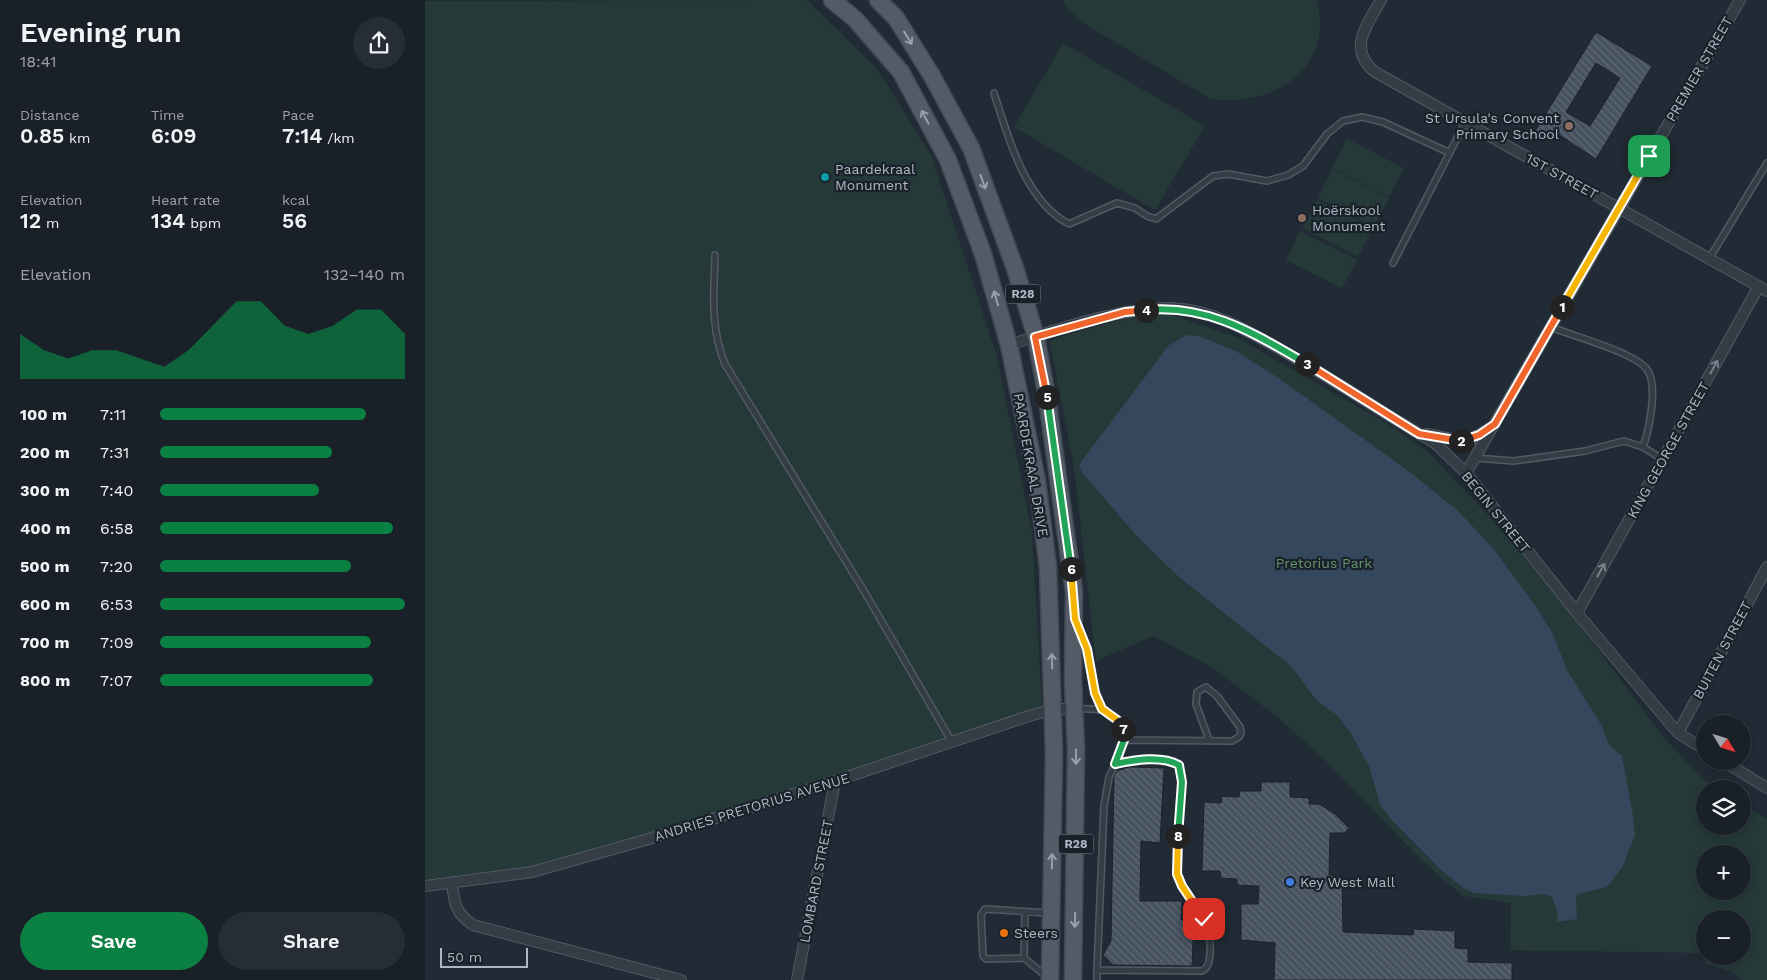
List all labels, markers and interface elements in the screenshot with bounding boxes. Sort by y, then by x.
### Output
street label: PREMIER STREET [1662,13,1736,124]
text: Evening run [20,16,181,49]
button: share [353,17,405,69]
one-way arrow [903,31,914,45]
text: 18:41 [20,52,57,71]
text: Distance [20,107,80,123]
text: Time [151,107,184,123]
text: Pace [282,107,314,123]
one-way arrow [920,110,929,125]
place label: St Ursula's Convent Primary School [1425,110,1560,142]
marker: St Ursula's Convent Primary School [1563,120,1575,132]
text: 0.85 [20,123,64,148]
text: 6:09 [151,123,197,148]
text: 7:14 [282,123,323,148]
text: km [64,130,90,146]
text: /km [323,130,355,146]
pin [1628,135,1670,177]
icon: arrive [1635,142,1663,170]
street label: 1ST STREET [1523,150,1601,203]
place label: Paardekraal Monument [835,161,916,193]
marker: Paardekraal Monument [819,171,831,183]
one-way arrow [979,173,988,189]
text: Elevation [20,192,83,208]
text: Heart rate [151,192,220,208]
text: kcal [282,192,310,208]
place label: Hoërskool Monument [1312,202,1386,234]
text: 12 [20,208,41,233]
text: 134 [151,208,185,233]
text: 56 [282,208,307,233]
marker: Hoërskool Monument [1296,212,1308,224]
text: m [41,215,59,231]
text: bpm [185,215,221,231]
text: Elevation [20,265,91,284]
text: 132–140 m [324,265,405,284]
road number: R28 [1005,284,1041,304]
one-way arrow [990,291,1000,307]
pin: 1 [1549,294,1575,320]
pin: 4 [1133,298,1159,322]
text: 1 [1559,299,1566,315]
text: 4 [1142,302,1151,318]
pin: 3 [1295,352,1319,376]
text: 3 [1303,356,1312,372]
one-way arrow [1709,360,1719,375]
street label: KING GEORGE STREET [1624,379,1712,521]
pin: 5 [1035,384,1059,410]
text: 5 [1043,389,1052,405]
street label: PAARDEKRAAL DRIVE [1010,392,1052,538]
text: 100 m [20,405,67,424]
text: 7:11 [100,405,126,424]
pin: 2 [1449,428,1473,454]
text: 2 [1457,433,1466,449]
text: 200 m [20,443,70,462]
text: 7:31 [100,443,129,462]
street label: BEGIN STREET [1458,468,1534,556]
text: 300 m [20,481,70,500]
text: 7:40 [100,481,133,500]
text: 400 m [20,519,71,538]
text: 6:58 [100,519,134,538]
park label: Pretorius Park [1276,555,1372,571]
pin: 6 [1059,556,1083,582]
text: 500 m [20,557,70,576]
text: 7:20 [100,557,133,576]
text: 6 [1067,561,1076,577]
one-way arrow [1597,563,1606,578]
text: 600 m [20,595,70,614]
text: 6:53 [100,595,133,614]
street label: BUITEN STREET [1690,598,1755,702]
text: 700 m [20,633,70,652]
text: 7:09 [100,633,134,652]
one-way arrow [1047,653,1056,669]
text: 800 m [20,671,70,690]
text: 7:07 [100,671,132,690]
north arrow [1696,715,1751,770]
map controls [1696,715,1751,965]
pin: 7 [1111,716,1135,742]
text: 7 [1119,721,1128,737]
one-way arrow [1071,748,1081,765]
street label: ANDRIES PRETORIUS AVENUE [652,770,852,844]
button: layers [1696,780,1751,835]
street label: LOMBARD STREET [796,817,836,944]
pin: 8 [1165,824,1191,848]
text: 8 [1174,828,1183,844]
road number: R28 [1059,834,1093,854]
button: + [1696,845,1751,900]
one-way arrow [1047,854,1057,870]
place label: Key West Mall [1300,874,1396,890]
marker: Key West Mall [1284,876,1296,888]
pin [1183,898,1225,940]
icon: check [1190,905,1218,933]
button: − [1696,910,1751,965]
one-way arrow [1070,911,1079,927]
button: Save [20,912,208,970]
button: Share [218,912,405,970]
place label: Steers [1014,925,1058,941]
marker: Steers [998,927,1010,939]
scale bar [440,945,527,968]
text: 50 m [447,949,482,965]

